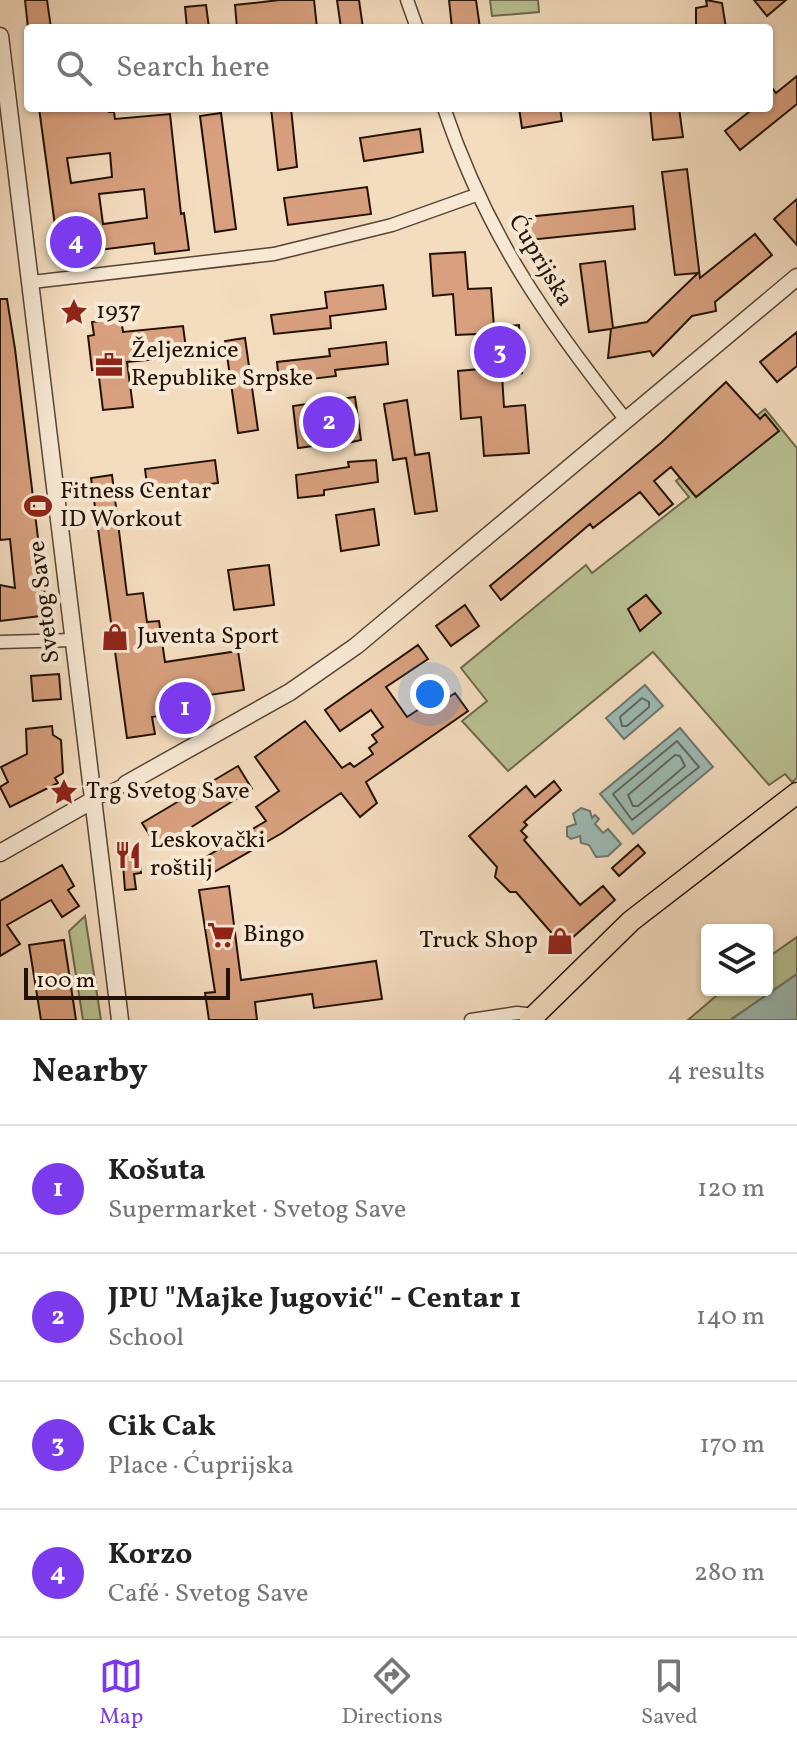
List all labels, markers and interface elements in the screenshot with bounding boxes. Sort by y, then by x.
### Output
search box [24,24,773,112]
icon: search [52,46,96,90]
text: Search here [116,47,270,89]
street label: Ćuprijska [499,208,581,314]
pin: 4 [50,212,102,272]
place label: 1937 [96,295,141,329]
place icon: 1937 [59,297,89,327]
pin: 3 [474,322,526,382]
place label: Željeznice Republike Srpske [131,334,313,396]
office icon: Željeznice Republike Srpske [94,350,124,380]
pin: 2 [303,392,355,452]
place label: Fitness Centar ID Workout [60,475,211,537]
sports icon: Fitness Centar ID Workout [23,491,53,521]
street label: Svetog Save [21,539,69,665]
place label: Juventa Sport [137,620,279,654]
shop icon: Juventa Sport [100,622,130,652]
your location [410,674,450,714]
pin: 1 [159,678,211,738]
place label: Trg Svetog Save [86,775,250,809]
place icon: Trg Svetog Save [49,777,79,807]
place label: Leskovački roštilj [150,824,265,886]
restaurant icon: Leskovački roštilj [113,840,143,870]
place label: Bingo [243,918,305,952]
supermarket icon: Bingo [206,920,236,950]
place label: Truck Shop [419,924,538,958]
map controls [701,924,773,996]
button: layers [701,924,773,996]
shop icon: Truck Shop [545,926,575,956]
scale bar [24,964,230,1000]
text: 100 m [36,966,95,997]
text: Nearby [32,1049,148,1096]
text: 4 results [667,1054,765,1090]
text: Košuta [108,1150,206,1192]
text: 1 [53,1171,63,1207]
text: 120 m [697,1171,765,1207]
text: Supermarket · Svetog Save [108,1192,406,1228]
text: JPU "Majke Jugović" - Centar 1 [108,1278,521,1320]
text: 2 [51,1299,65,1335]
text: 140 m [696,1299,765,1335]
text: School [108,1320,184,1356]
text: Cik Cak [108,1406,216,1448]
text: 3 [51,1427,65,1463]
text: 170 m [700,1427,765,1463]
text: Place · Ćuprijska [108,1448,294,1484]
text: Korzo [108,1534,192,1576]
text: 4 [50,1555,66,1591]
text: 280 m [694,1555,765,1591]
text: Café · Svetog Save [108,1576,308,1612]
tab: Map [99,1654,143,1733]
tab: Directions [342,1654,443,1733]
tab: Saved [641,1654,698,1733]

